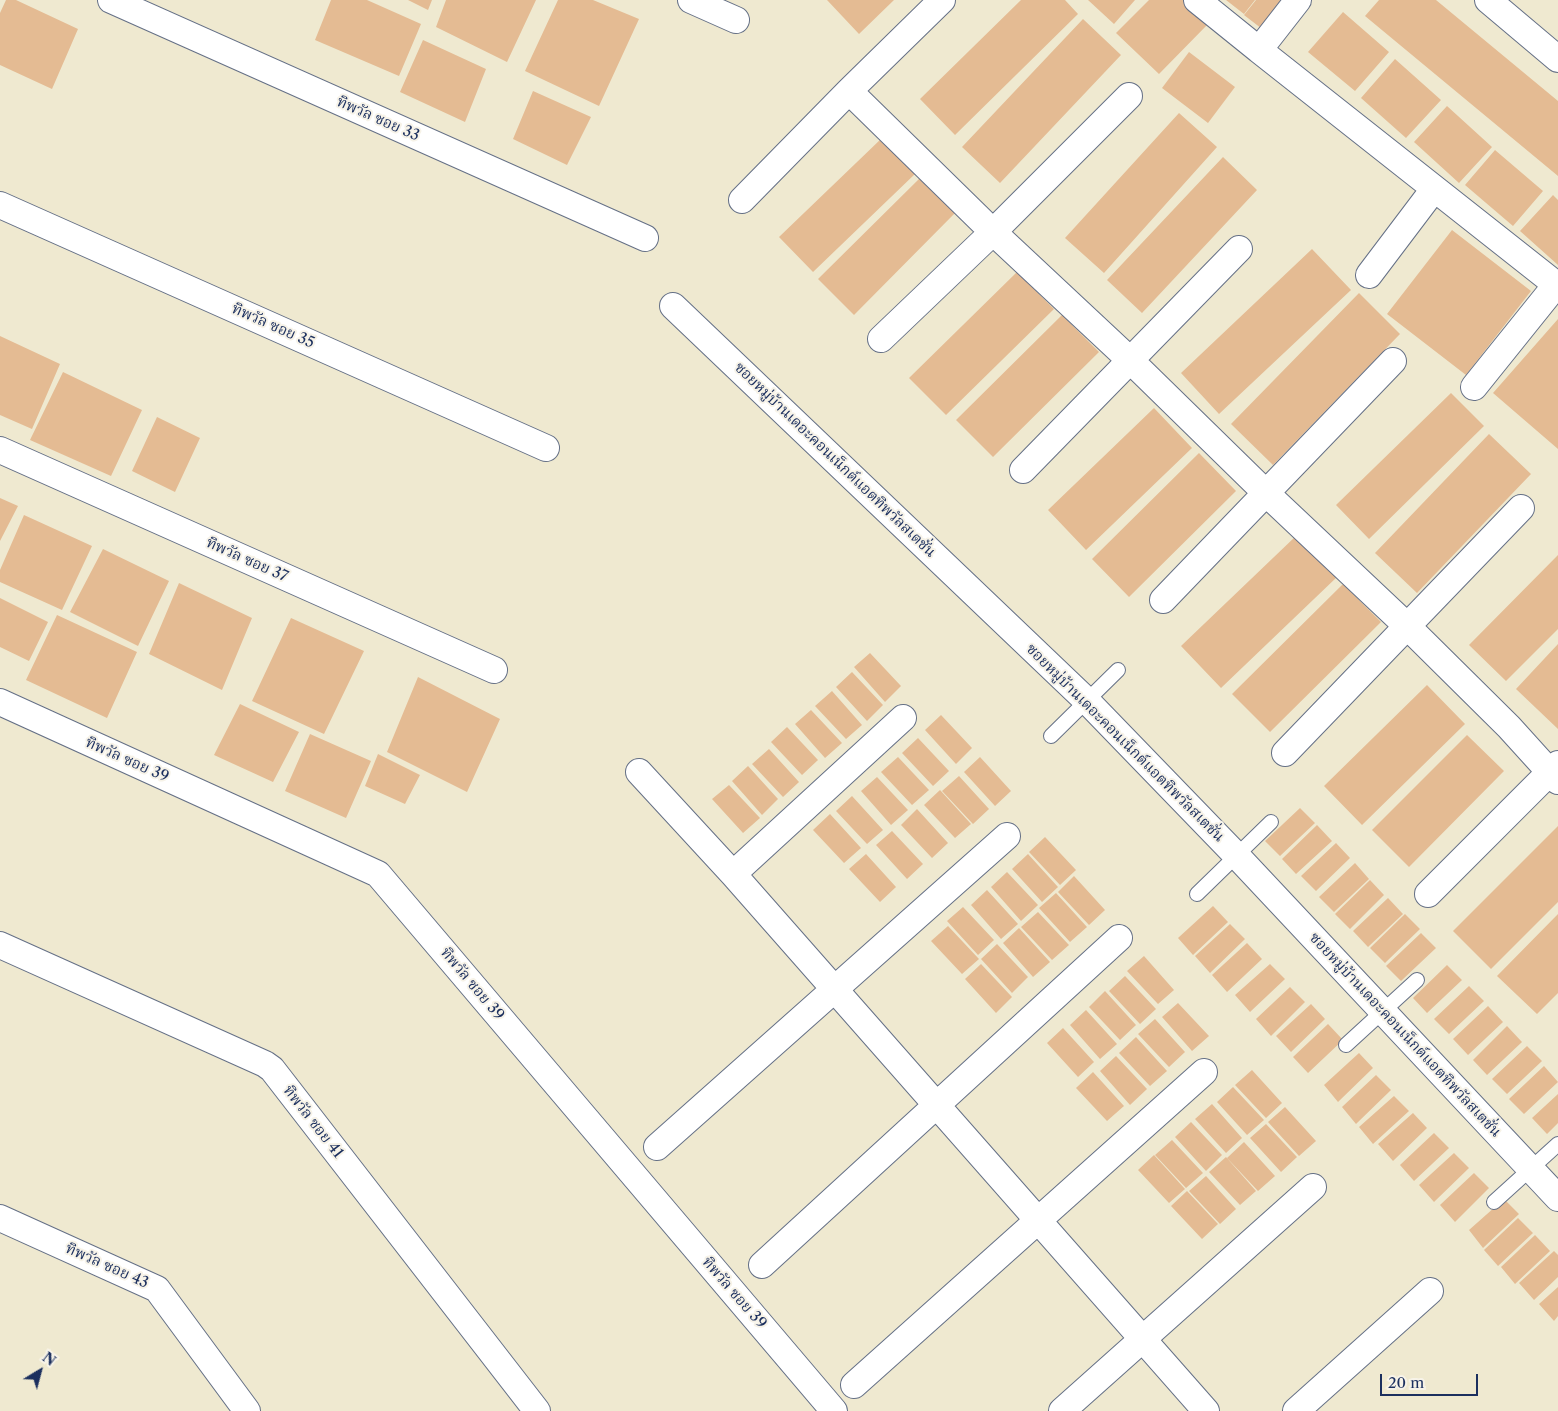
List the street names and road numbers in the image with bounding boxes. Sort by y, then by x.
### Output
street label: ทิพวัล ซอย 33 [334,93,422,145]
street label: ทิพวัล ซอย 35 [229,300,317,352]
street label: ซอยหมู่บ้านเดอะคอนเน็กต์แอตทิพวัลสเตชั่น [731,359,939,561]
street label: ทิพวัล ซอย 37 [203,534,291,586]
street label: ซอยหมู่บ้านเดอะคอนเน็กต์แอตทิพวัลสเตชั่น [1022,640,1228,846]
street label: ทิพวัล ซอย 39 [83,734,171,786]
street label: ซอยหมู่บ้านเดอะคอนเน็กต์แอตทิพวัลสเตชั่น [1305,929,1505,1141]
street label: ทิพวัล ซอย 39 [436,944,508,1024]
street label: ทิพวัล ซอย 41 [279,1082,347,1162]
street label: ทิพวัล ซอย 43 [63,1240,151,1292]
street label: ทิพวัล ซอย 39 [698,1253,770,1333]

